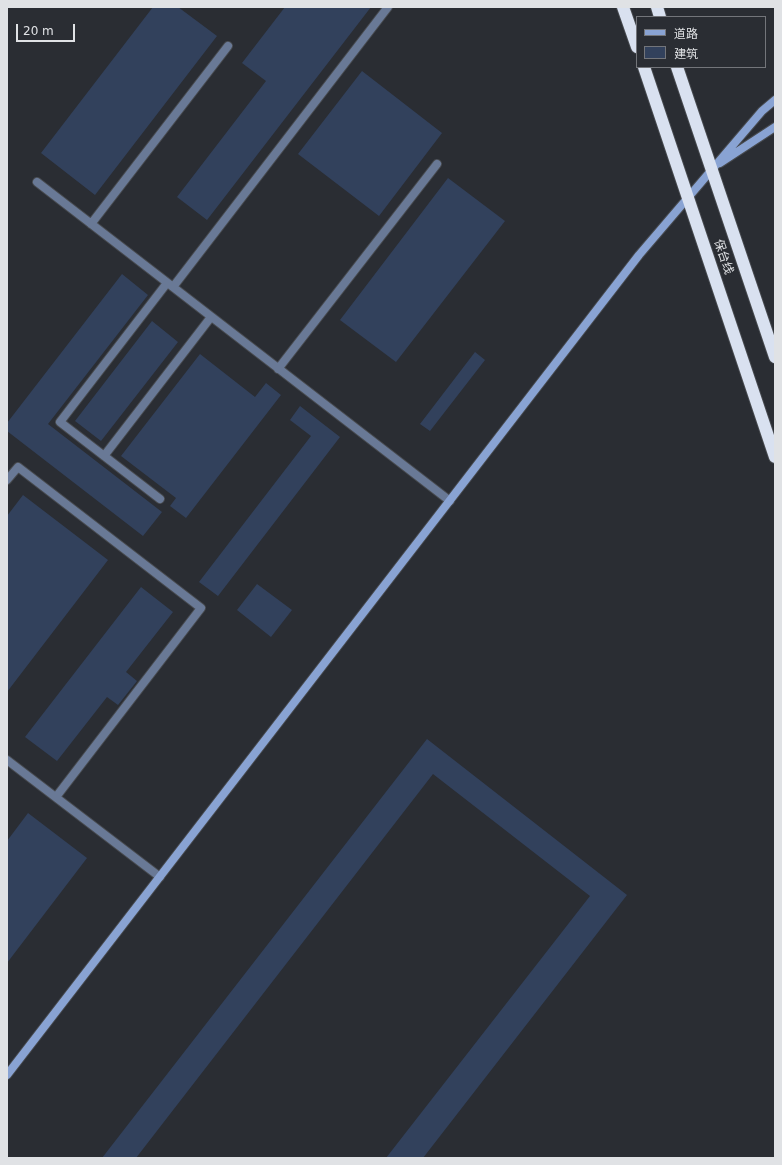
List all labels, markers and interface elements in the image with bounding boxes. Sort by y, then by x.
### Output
scale bar [18,16,77,42]
legend [636,16,766,68]
text: 20 m [23,24,54,38]
text: 道路 [674,27,698,41]
text: 建筑 [674,47,698,61]
street label: 保台线 [710,238,736,276]

